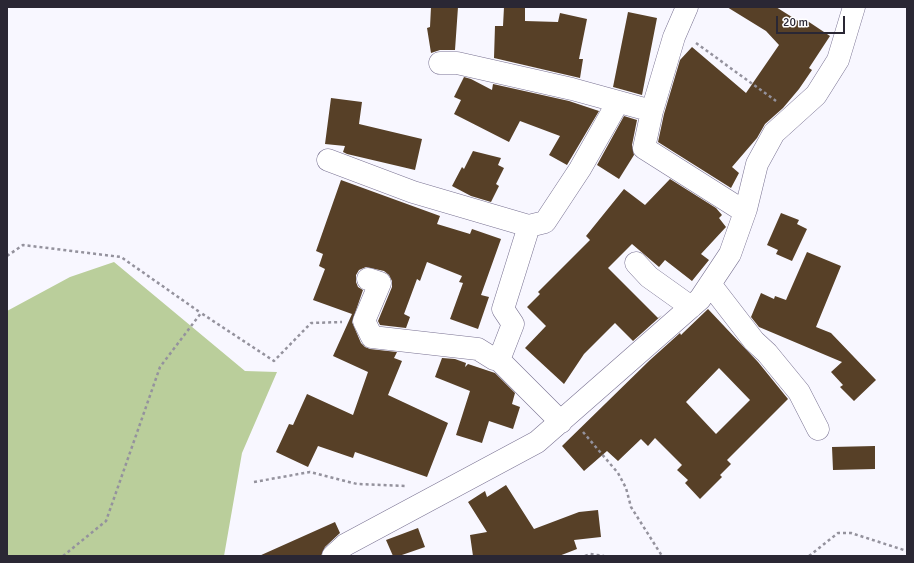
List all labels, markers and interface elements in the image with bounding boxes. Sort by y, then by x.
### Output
scale bar [778,8,847,34]
text: 20 m [783,15,808,30]

